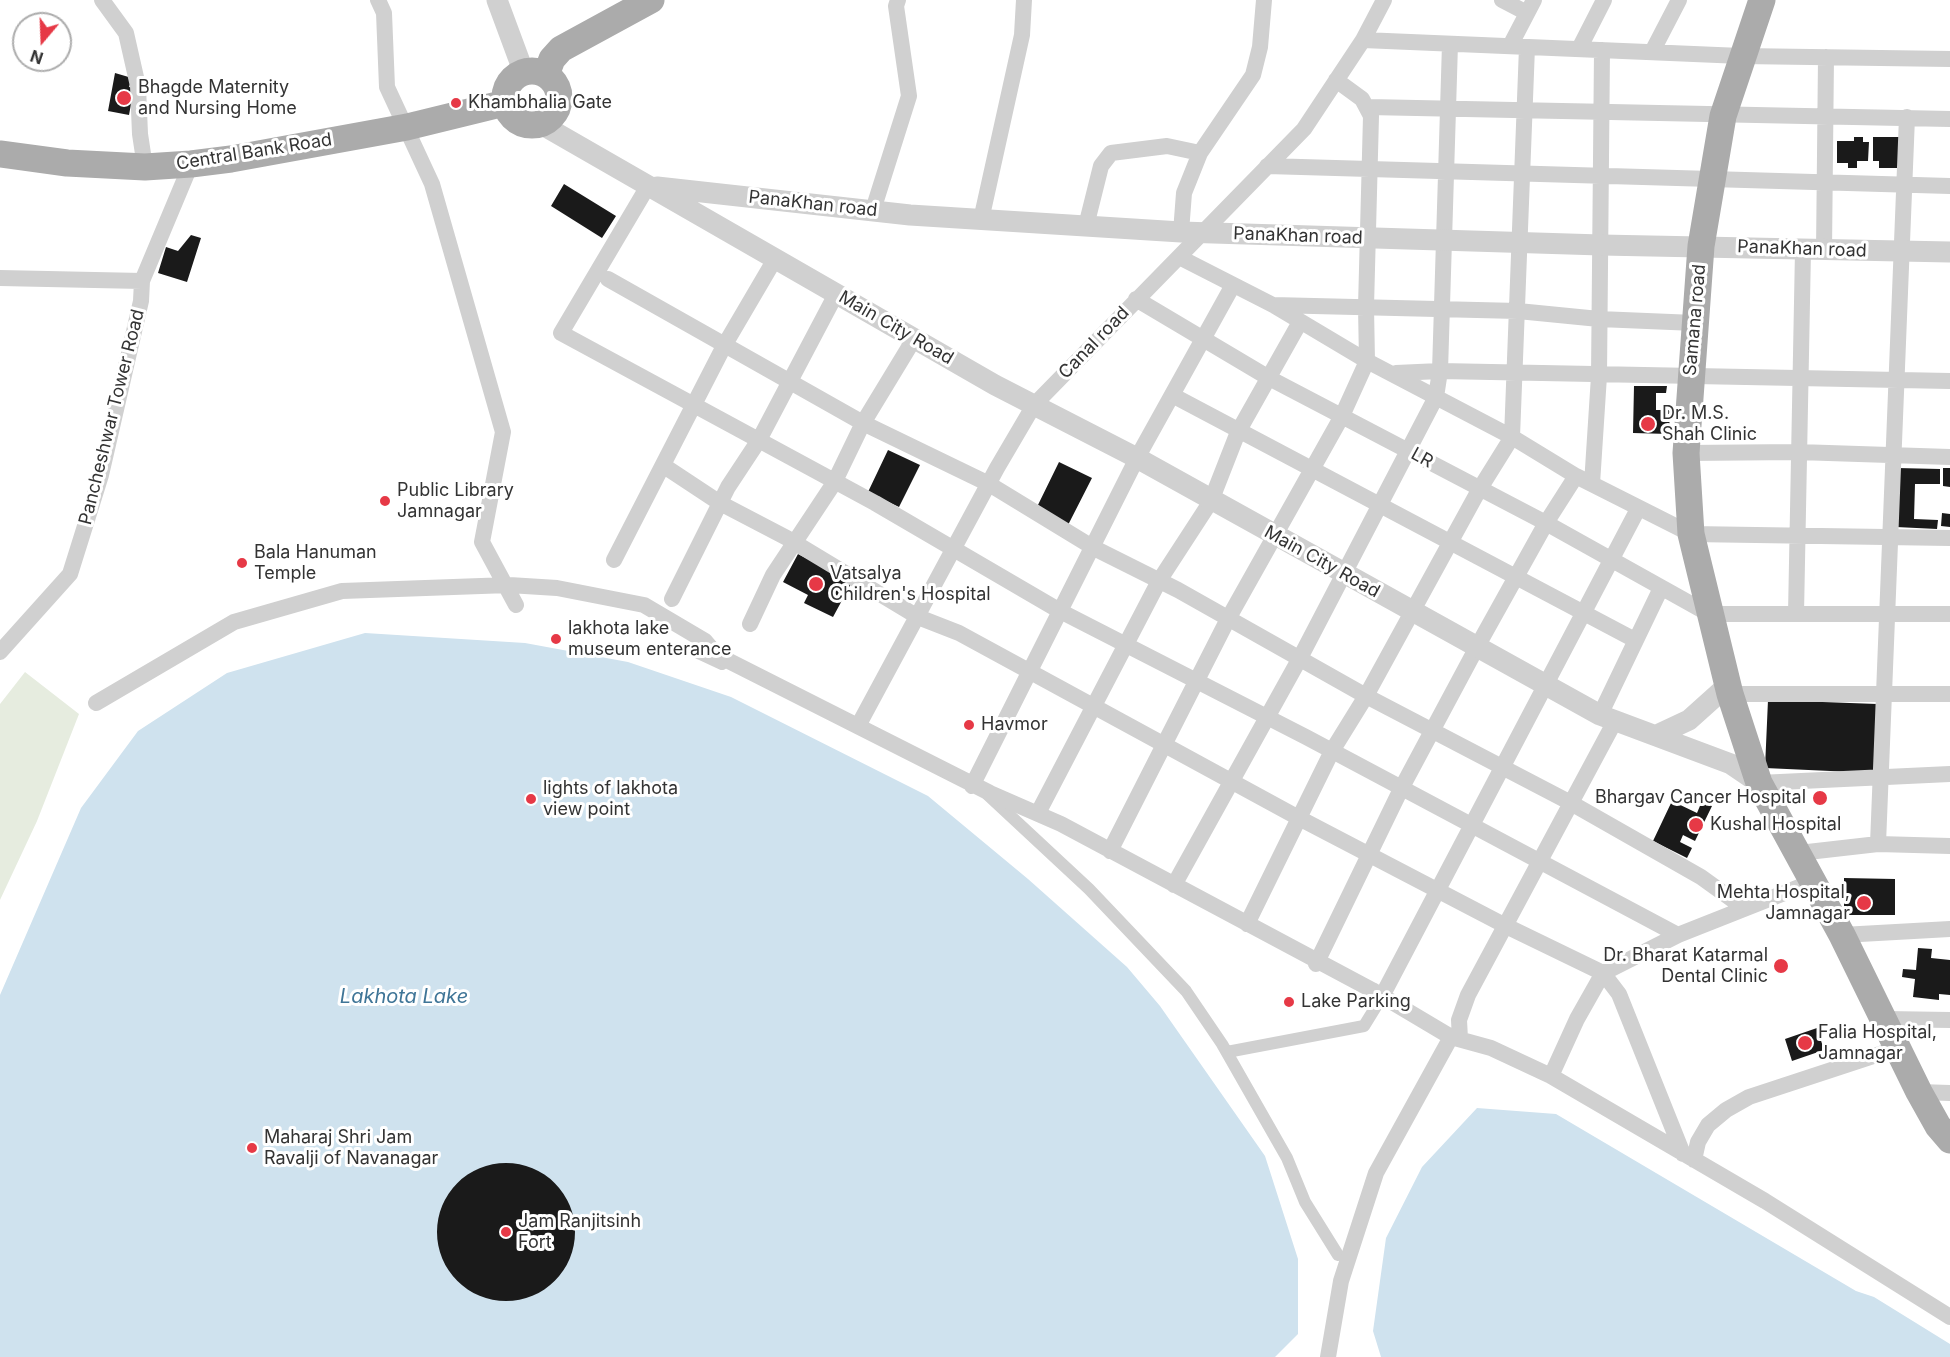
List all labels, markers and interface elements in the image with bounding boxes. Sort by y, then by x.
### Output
north arrow [12,12,72,72]
text: N [28,46,46,69]
place label: Bhagde Maternity and Nursing Home [138,77,297,119]
marker: Bhagde Maternity and Nursing Home [115,89,133,107]
place label: Khambhalia Gate [468,92,612,114]
marker: Khambhalia Gate [449,96,463,110]
street label: Central Bank Road [175,129,333,175]
street label: PanaKhan road [747,186,879,222]
street label: PanaKhan road [1233,223,1363,249]
street label: PanaKhan road [1737,236,1867,262]
street label: Samana road [1679,263,1711,377]
street label: Main City Road [835,286,957,370]
street label: Canal road [1054,302,1134,384]
street label: Pancheshwar Tower Road [75,307,149,527]
place label: Dr. M.S. Shah Clinic [1662,403,1757,446]
marker: Dr. M.S. Shah Clinic [1639,415,1657,433]
street label: LR [1407,443,1437,473]
place label: Public Library Jamnagar [397,480,514,522]
marker: Public Library Jamnagar [378,494,392,508]
street label: Main City Road [1260,521,1384,603]
place label: Bala Hanuman Temple [254,542,377,584]
marker: Bala Hanuman Temple [235,556,249,570]
place label: Vatsalya Children's Hospital [830,563,991,606]
marker: Vatsalya Children's Hospital [807,575,825,593]
place label: lakhota lake museum enterance [568,618,732,660]
marker: lakhota lake museum enterance [549,632,563,646]
place label: Havmor [981,714,1048,736]
marker: Havmor [962,718,976,732]
place label: lights of lakhota view point [543,778,678,820]
place label: Bhargav Cancer Hospital [1595,787,1806,809]
marker: Bhargav Cancer Hospital [1811,789,1829,807]
marker: lights of lakhota view point [524,792,538,806]
place label: Kushal Hospital [1710,814,1841,836]
marker: Kushal Hospital [1687,816,1705,834]
place label: Mehta Hospital, Jamnagar [1717,882,1850,924]
marker: Mehta Hospital, Jamnagar [1855,894,1873,912]
place label: Dr. Bharat Katarmal Dental Clinic [1603,945,1768,988]
marker: Dr. Bharat Katarmal Dental Clinic [1772,957,1790,975]
water label: Lakhota Lake [340,985,468,1009]
place label: Lake Parking [1301,991,1411,1013]
marker: Lake Parking [1282,995,1296,1009]
place label: Falia Hospital, Jamnagar [1818,1022,1937,1064]
marker: Falia Hospital, Jamnagar [1796,1034,1814,1052]
place label: Maharaj Shri Jam Ravalji of Navanagar [264,1127,438,1170]
marker: Maharaj Shri Jam Ravalji of Navanagar [245,1141,259,1155]
place label: Jam Ranjitsinh Fort [518,1211,641,1254]
marker: Jam Ranjitsinh Fort [499,1225,513,1239]

